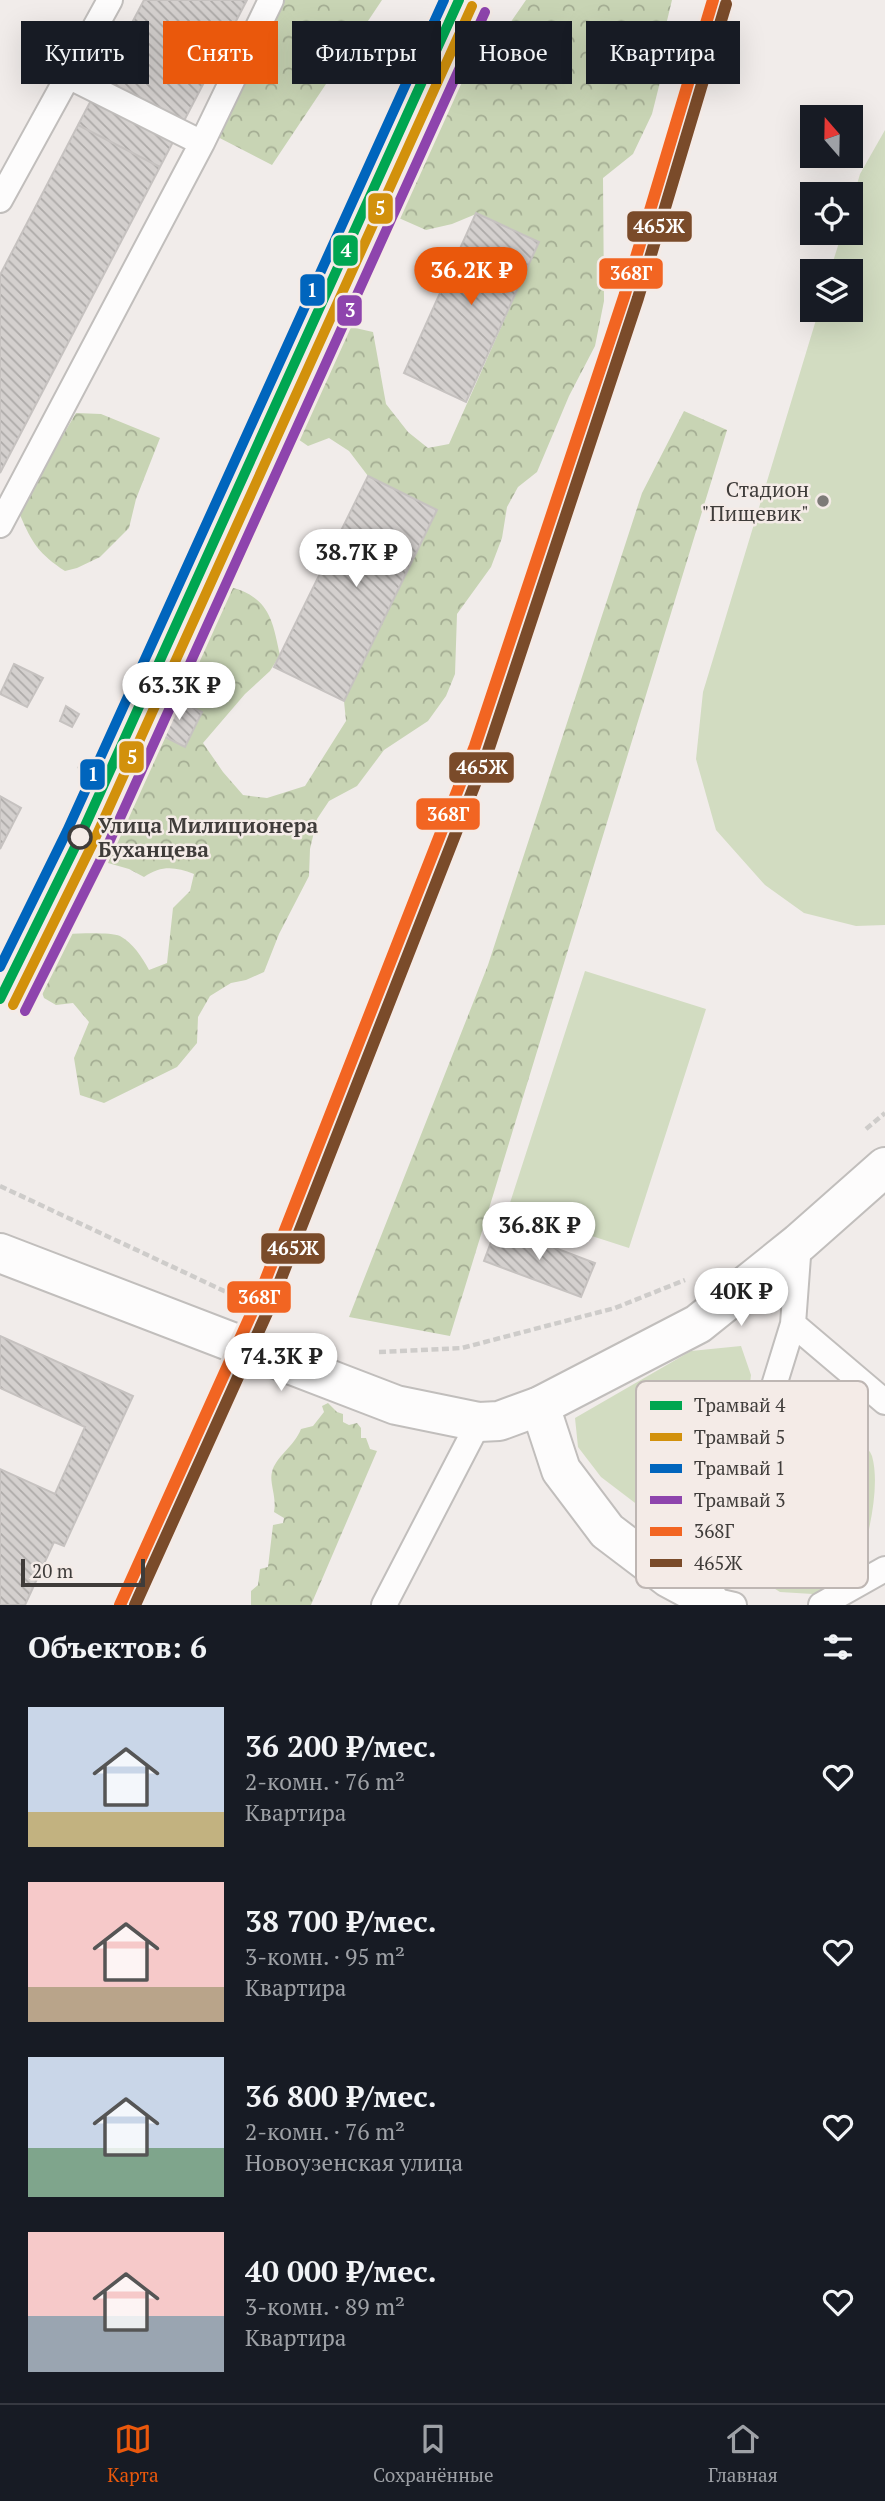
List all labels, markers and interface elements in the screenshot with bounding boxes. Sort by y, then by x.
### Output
chip: Купить [21,21,149,84]
chip: Снять [163,21,278,84]
chip: Фильтры [292,21,441,84]
chip: Новое [455,21,572,84]
chip: Квартира [586,21,740,84]
north arrow [800,105,863,168]
map controls [800,105,863,322]
button: locate [800,182,863,245]
line badge: 5 [367,192,394,225]
text: 5 [375,195,385,220]
line badge: 465Ж [626,210,693,243]
text: 465Ж [633,213,685,238]
line badge: 4 [332,234,359,267]
text: 4 [341,237,352,262]
pin: 36.2K ₽ [406,247,536,307]
text: 36.2K ₽ [430,254,512,285]
line badge: 368Г [598,257,664,290]
button: layers [800,259,863,322]
text: 368Г [610,260,653,285]
line badge: 1 [299,273,326,307]
text: 1 [307,277,317,302]
line badge: 3 [336,294,363,327]
text: 3 [345,297,355,322]
place label: Стадион "Пищевик" [702,475,809,527]
marker: Стадион "Пищевик" [815,493,831,509]
pin: 38.7K ₽ [291,530,421,589]
text: 38.7K ₽ [315,536,397,567]
pin: 63.3K ₽ [114,662,244,722]
text: 63.3K ₽ [138,669,220,700]
line badge: 5 [118,740,145,774]
text: 5 [127,744,137,769]
line badge: 465Ж [448,751,515,784]
text: 465Ж [456,754,508,779]
line badge: 1 [79,758,106,791]
text: 1 [88,761,98,786]
line badge: 368Г [415,797,481,831]
text: 368Г [427,801,470,826]
place label: Улица Милиционера Буханцева [98,811,318,863]
marker: Улица Милиционера Буханцева [68,825,92,849]
pin: 36.8K ₽ [474,1202,604,1262]
text: 36.8K ₽ [498,1209,580,1240]
line badge: 465Ж [260,1232,326,1265]
text: 465Ж [267,1235,319,1260]
pin: 40K ₽ [692,1268,790,1328]
text: 40K ₽ [710,1275,772,1306]
line badge: 368Г [226,1280,292,1314]
text: 368Г [238,1284,281,1309]
pin: 74.3K ₽ [216,1334,346,1393]
text: 74.3K ₽ [240,1340,322,1371]
legend [636,1381,868,1588]
text: Трамвай 4 [694,1392,786,1417]
text: Трамвай 5 [694,1424,786,1449]
text: Трамвай 1 [694,1455,786,1480]
text: Трамвай 3 [694,1487,786,1512]
text: 368Г [694,1518,734,1543]
text: 465Ж [694,1550,742,1575]
scale bar [21,1556,145,1588]
text: 20 m [32,1558,73,1583]
text: Объектов: 6 [28,1627,207,1667]
icon: filters [819,1628,857,1666]
text: 36 200 ₽/мес. [245,1726,437,1766]
icon: home [84,1735,168,1819]
icon: heart [819,1758,857,1796]
text: 2-комн. · 76 m² [245,1766,405,1797]
text: Квартира [245,1797,346,1828]
text: 38 700 ₽/мес. [245,1901,437,1941]
icon: home [84,1910,168,1994]
icon: heart [819,1933,857,1971]
text: 3-комн. · 95 m² [245,1941,405,1972]
text: Квартира [245,1972,346,2003]
text: 36 800 ₽/мес. [245,2076,437,2116]
icon: home [84,2085,168,2169]
icon: heart [819,2108,857,2146]
text: 2-комн. · 76 m² [245,2116,405,2147]
text: Новоузенская улица [245,2147,463,2178]
text: 40 000 ₽/мес. [245,2251,437,2291]
icon: home [84,2260,168,2344]
icon: heart [819,2283,857,2321]
text: 3-комн. · 89 m² [245,2291,405,2322]
text: Квартира [245,2322,346,2353]
tab: Карта [107,2420,159,2487]
tab: Сохранённые [373,2420,494,2487]
tab: Главная [708,2420,778,2487]

